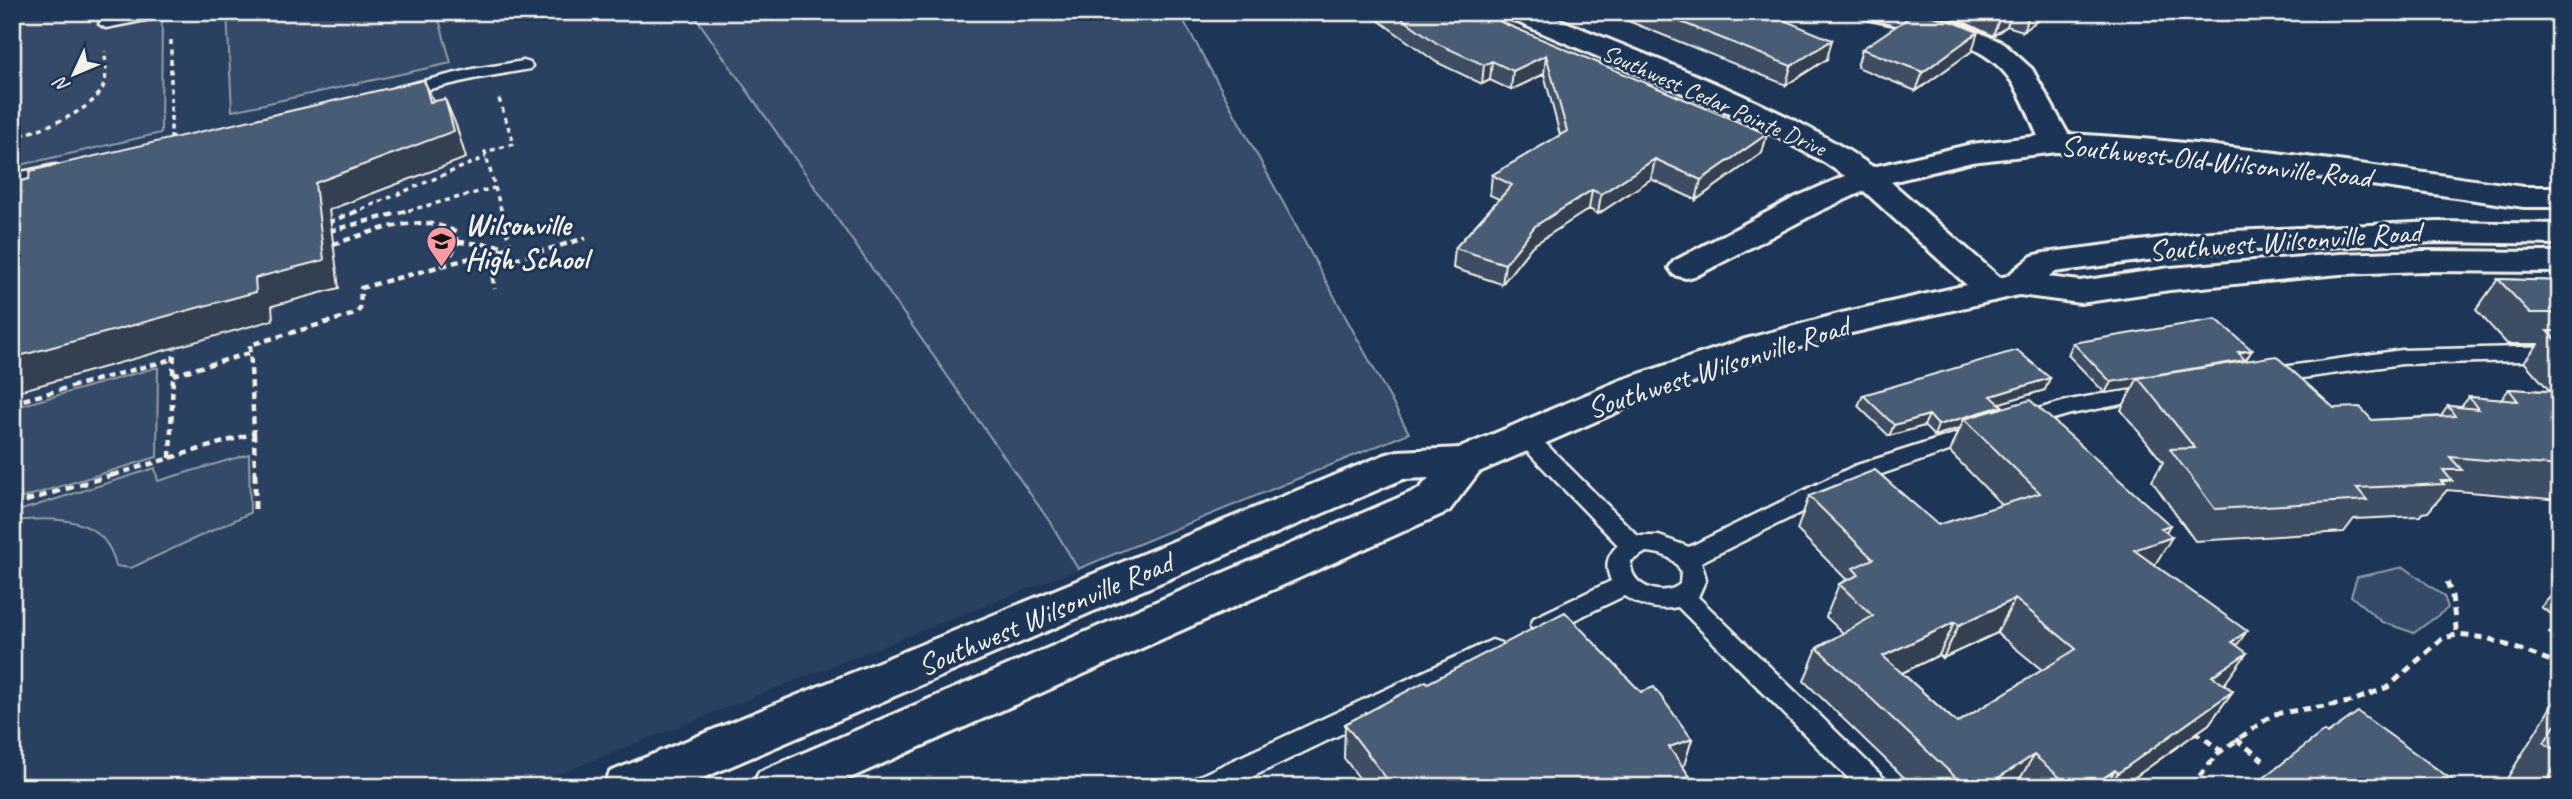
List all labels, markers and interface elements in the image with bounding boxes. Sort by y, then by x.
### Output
street label: Southwest Cedar Pointe Drive [1598,37,1832,164]
north arrow [38,38,108,108]
text: N [48,70,75,98]
street label: Southwest Old Wilsonville Road [2059,126,2377,197]
place label: Wilsonville High School [465,206,594,278]
street label: Southwest Wilsonville Road [2148,212,2427,269]
school or university icon: Wilsonville High School [425,225,459,269]
street label: Southwest Wilsonville Road [1582,305,1858,427]
street label: Southwest Wilsonville Road [912,542,1182,685]

